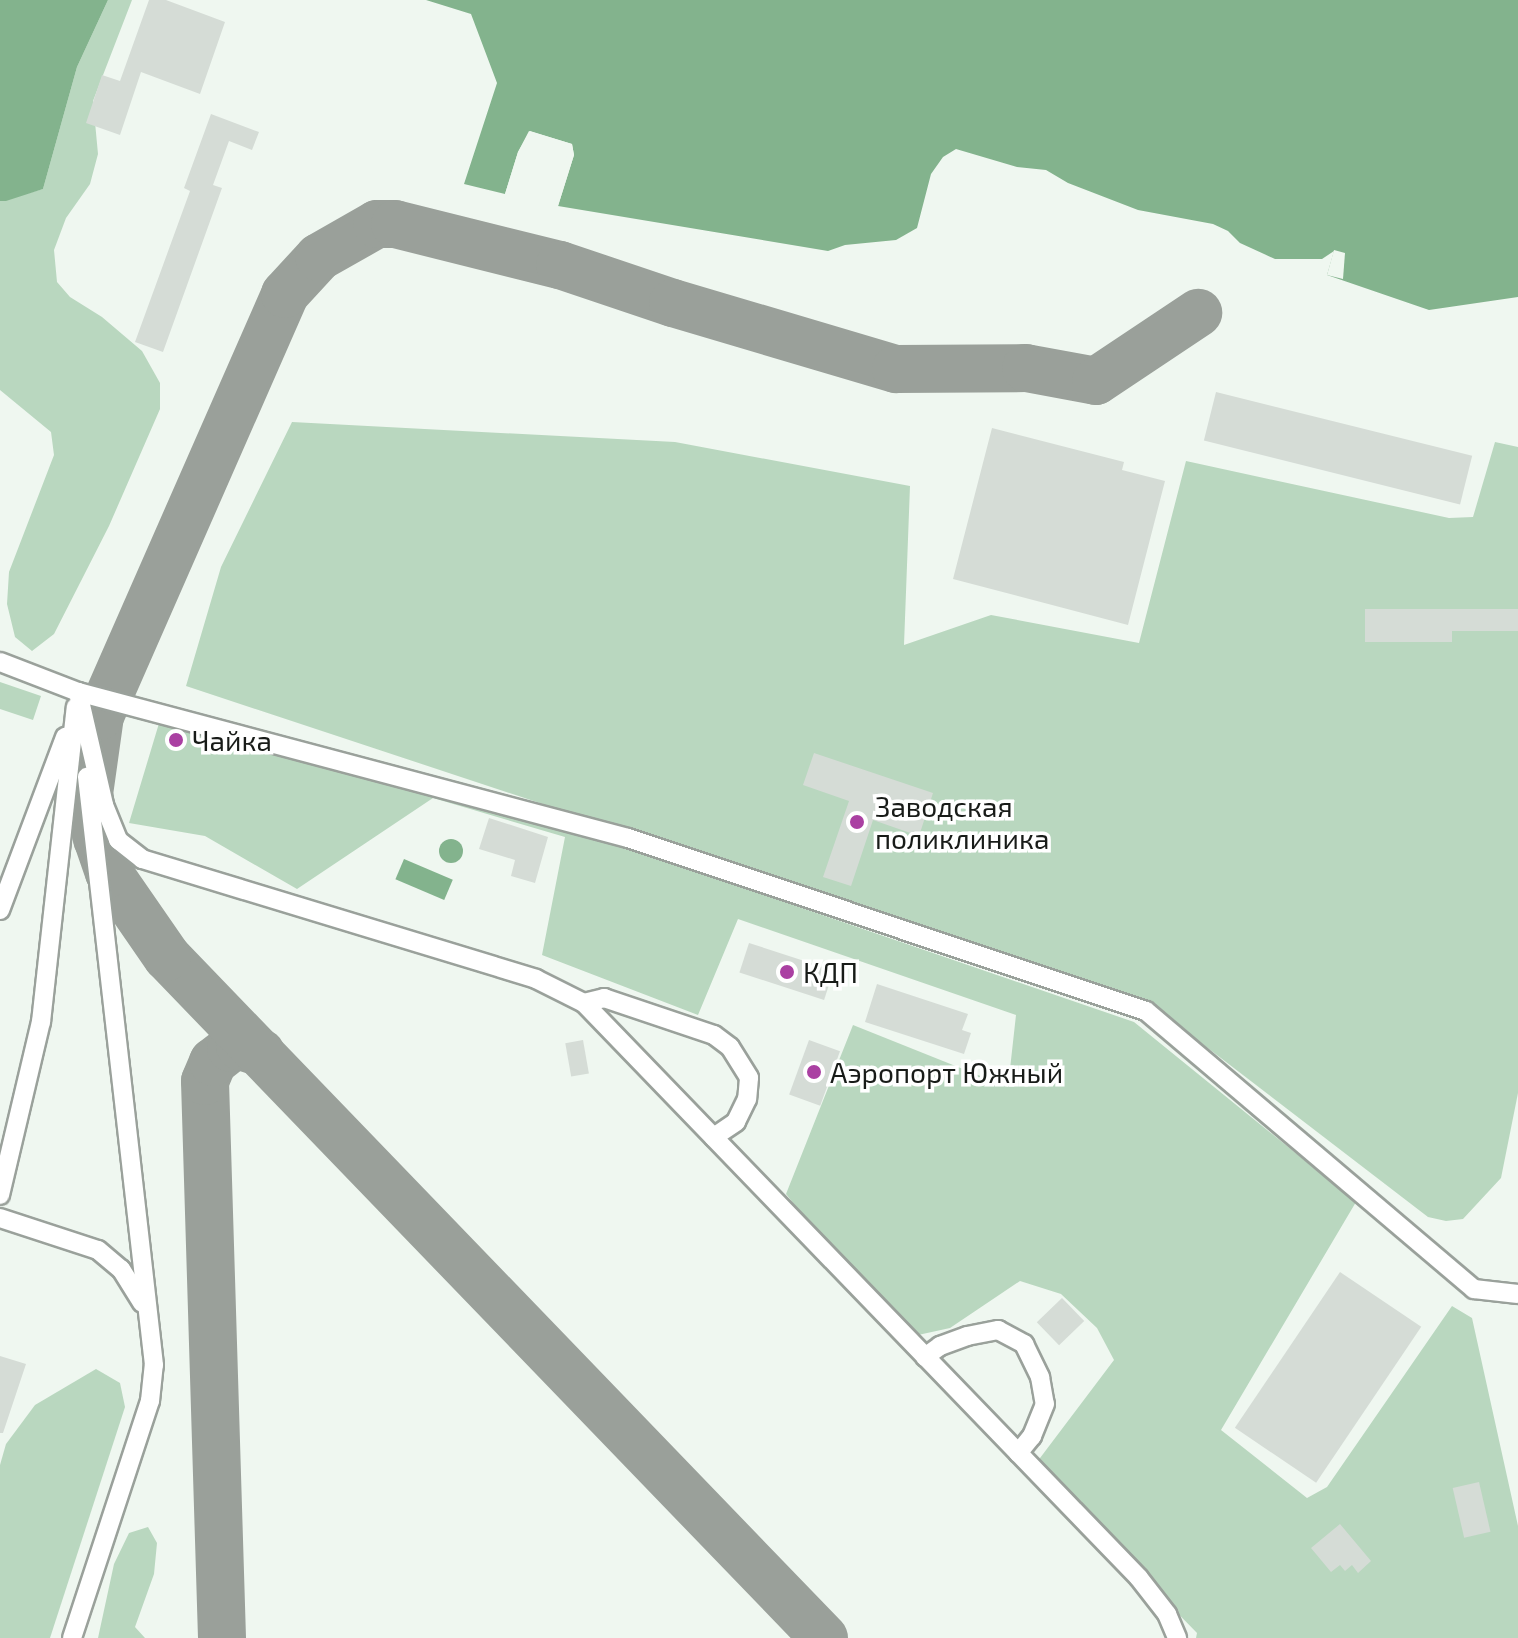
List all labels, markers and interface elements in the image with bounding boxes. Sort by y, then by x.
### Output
place label: Чайка [192,723,272,757]
marker: Чайка [167,731,185,749]
place label: Заводская поликлиника [875,789,1049,855]
marker: Заводская поликлиника [846,811,868,833]
place label: КДП [803,955,858,989]
marker: КДП [778,963,796,981]
place label: Аэропорт Южный [830,1055,1063,1089]
marker: Аэропорт Южный [805,1063,823,1081]

